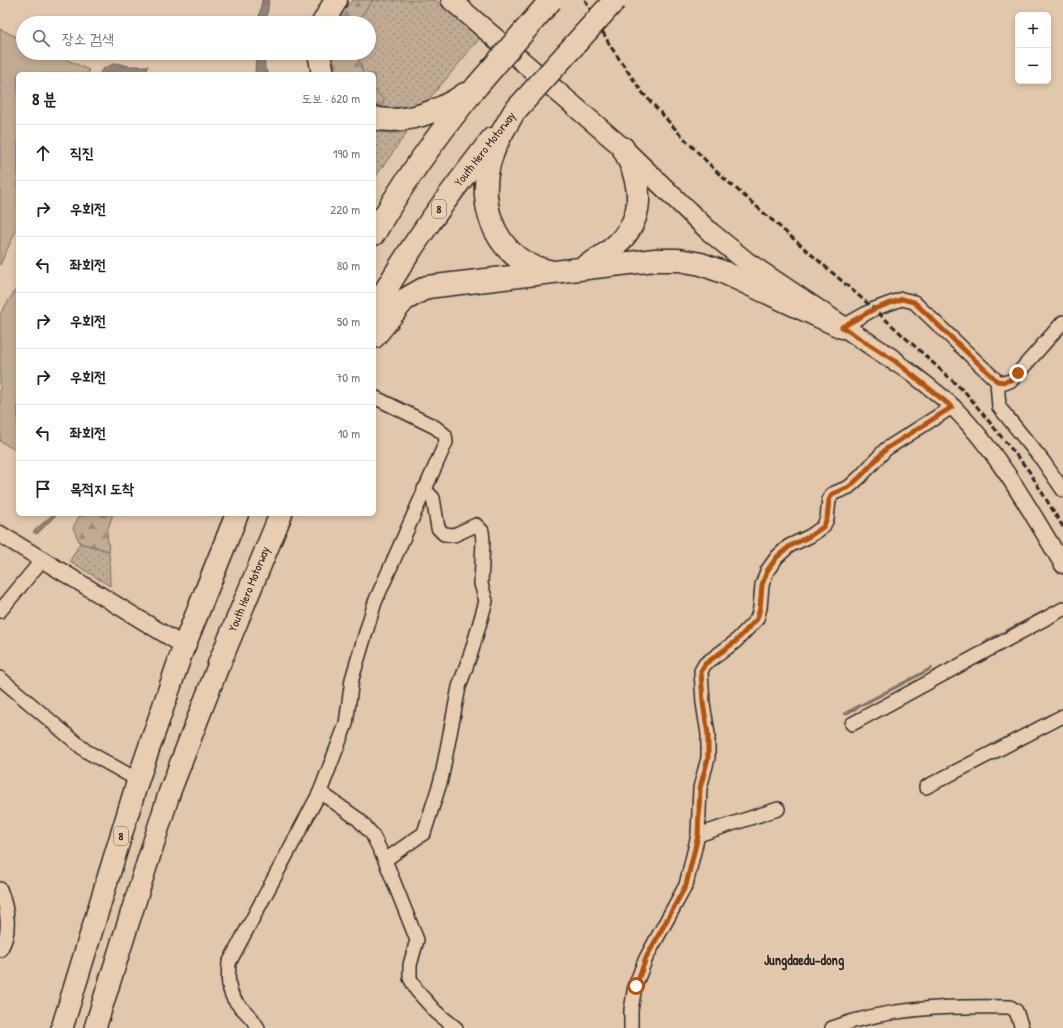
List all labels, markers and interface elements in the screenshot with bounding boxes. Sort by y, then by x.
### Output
map controls [1015,12,1051,84]
button: + [1015,12,1051,48]
search box [16,16,376,60]
icon: search [30,27,52,49]
text: 장소 검색 [62,28,114,49]
button: − [1015,48,1051,84]
text: 8 분 [32,87,57,110]
text: 도보 · 620 m [302,89,360,107]
street label: Youth Hero Motorway [450,108,519,190]
icon: ahead [32,142,54,164]
text: 직진 [70,142,94,163]
text: 190 m [333,144,360,162]
icon: right [32,198,54,220]
text: 우회전 [70,198,106,219]
text: 220 m [330,200,360,218]
road number: 8 [432,200,446,218]
icon: left [32,254,54,276]
text: 좌회전 [70,254,106,275]
text: 80 m [337,256,360,274]
icon: right [32,310,54,332]
text: 우회전 [70,310,106,331]
text: 50 m [337,312,360,330]
route end [1009,364,1027,382]
icon: right [32,366,54,388]
text: 우회전 [70,366,106,387]
text: 70 m [336,368,360,386]
icon: left [32,422,54,444]
text: 좌회전 [70,422,106,443]
text: 10 m [338,424,360,442]
icon: arrive [32,478,54,500]
text: 목적지 도착 [70,478,134,499]
street label: Youth Hero Motorway [224,544,273,634]
road number: 8 [114,827,128,845]
district label: Jungdaedu-dong [764,950,844,971]
route start [627,977,645,995]

